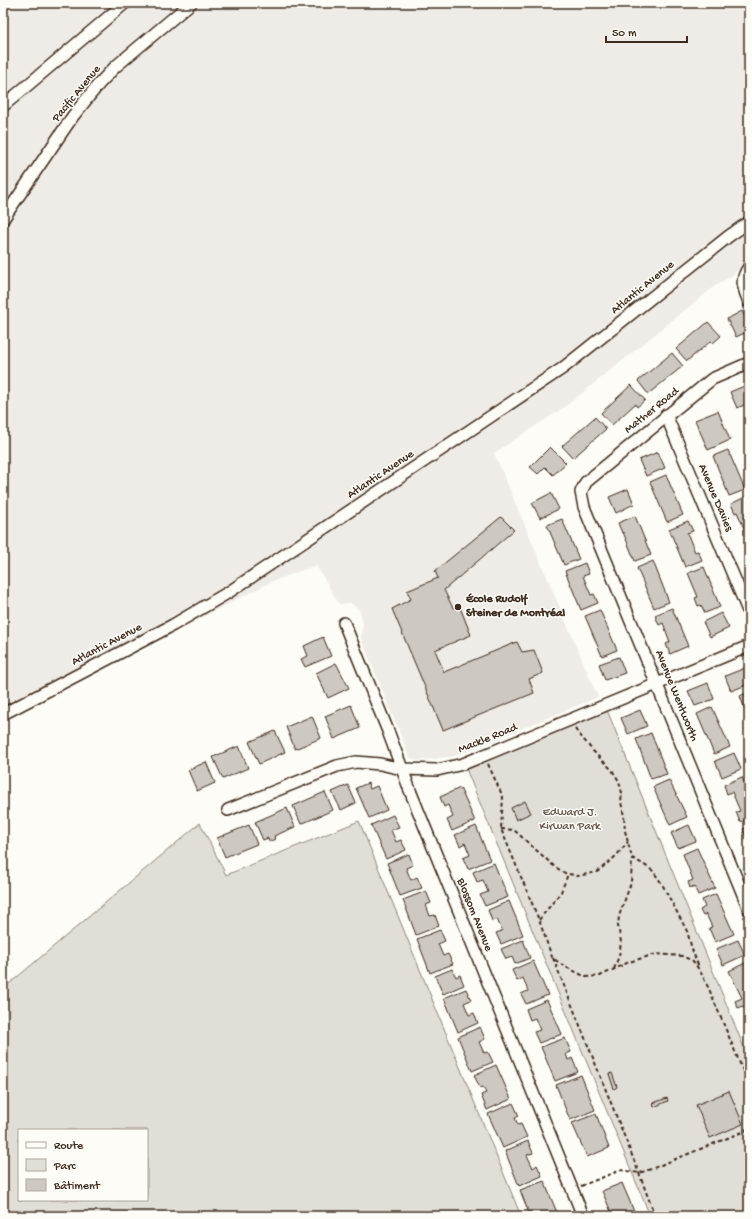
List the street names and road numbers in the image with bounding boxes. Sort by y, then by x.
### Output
street label: Pacific Avenue [49,62,105,126]
street label: Atlantic Avenue [608,258,678,318]
street label: Mather Road [622,384,683,437]
street label: Atlantic Avenue [345,447,418,502]
street label: Avenue Davies [695,462,736,534]
street label: Atlantic Avenue [69,620,145,669]
street label: Avenue Wentworth [651,648,701,744]
street label: Mackle Road [456,720,520,757]
street label: Blossom Avenue [453,876,495,954]

